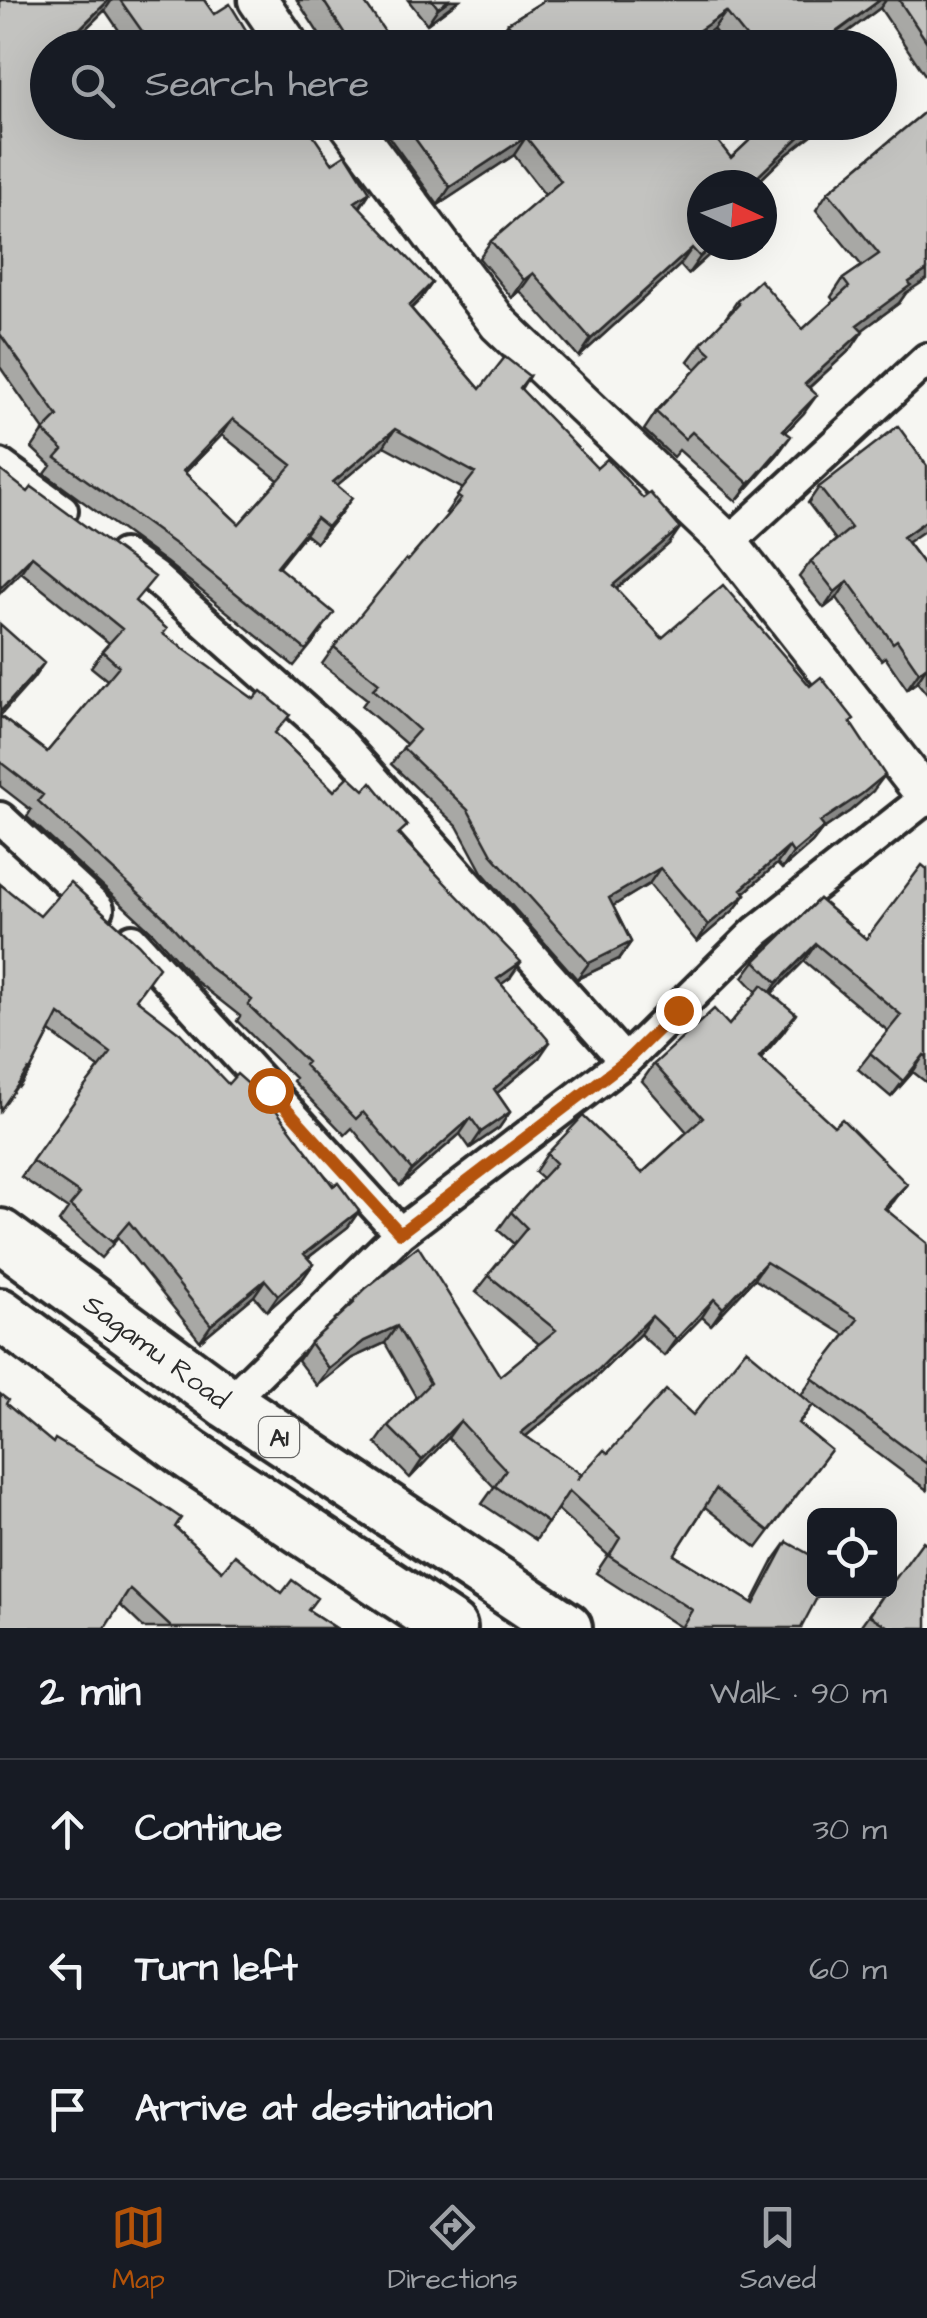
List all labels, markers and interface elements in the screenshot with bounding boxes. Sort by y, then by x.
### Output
search box [30,30,897,140]
icon: search [65,58,120,113]
text: Search here [145,59,369,111]
north arrow [687,170,777,260]
route end [656,988,702,1034]
route start [248,1068,294,1114]
street label: Sagamu Road [75,1285,237,1419]
road number: A1 [259,1417,299,1457]
map controls [807,1508,897,1598]
button: locate [807,1508,897,1598]
text: 2 min [40,1664,141,1722]
text: Walk · 90 m [710,1671,887,1716]
icon: ahead [40,1802,95,1857]
text: Continue [135,1803,282,1855]
text: 30 m [813,1807,887,1852]
icon: left [40,1942,95,1997]
text: Turn left [135,1943,298,1995]
text: 60 m [809,1947,887,1992]
icon: arrive [40,2082,95,2137]
text: Arrive at destination [135,2083,492,2135]
tab: Map [111,2200,166,2299]
tab: Directions [388,2200,518,2299]
tab: Saved [740,2200,816,2299]

